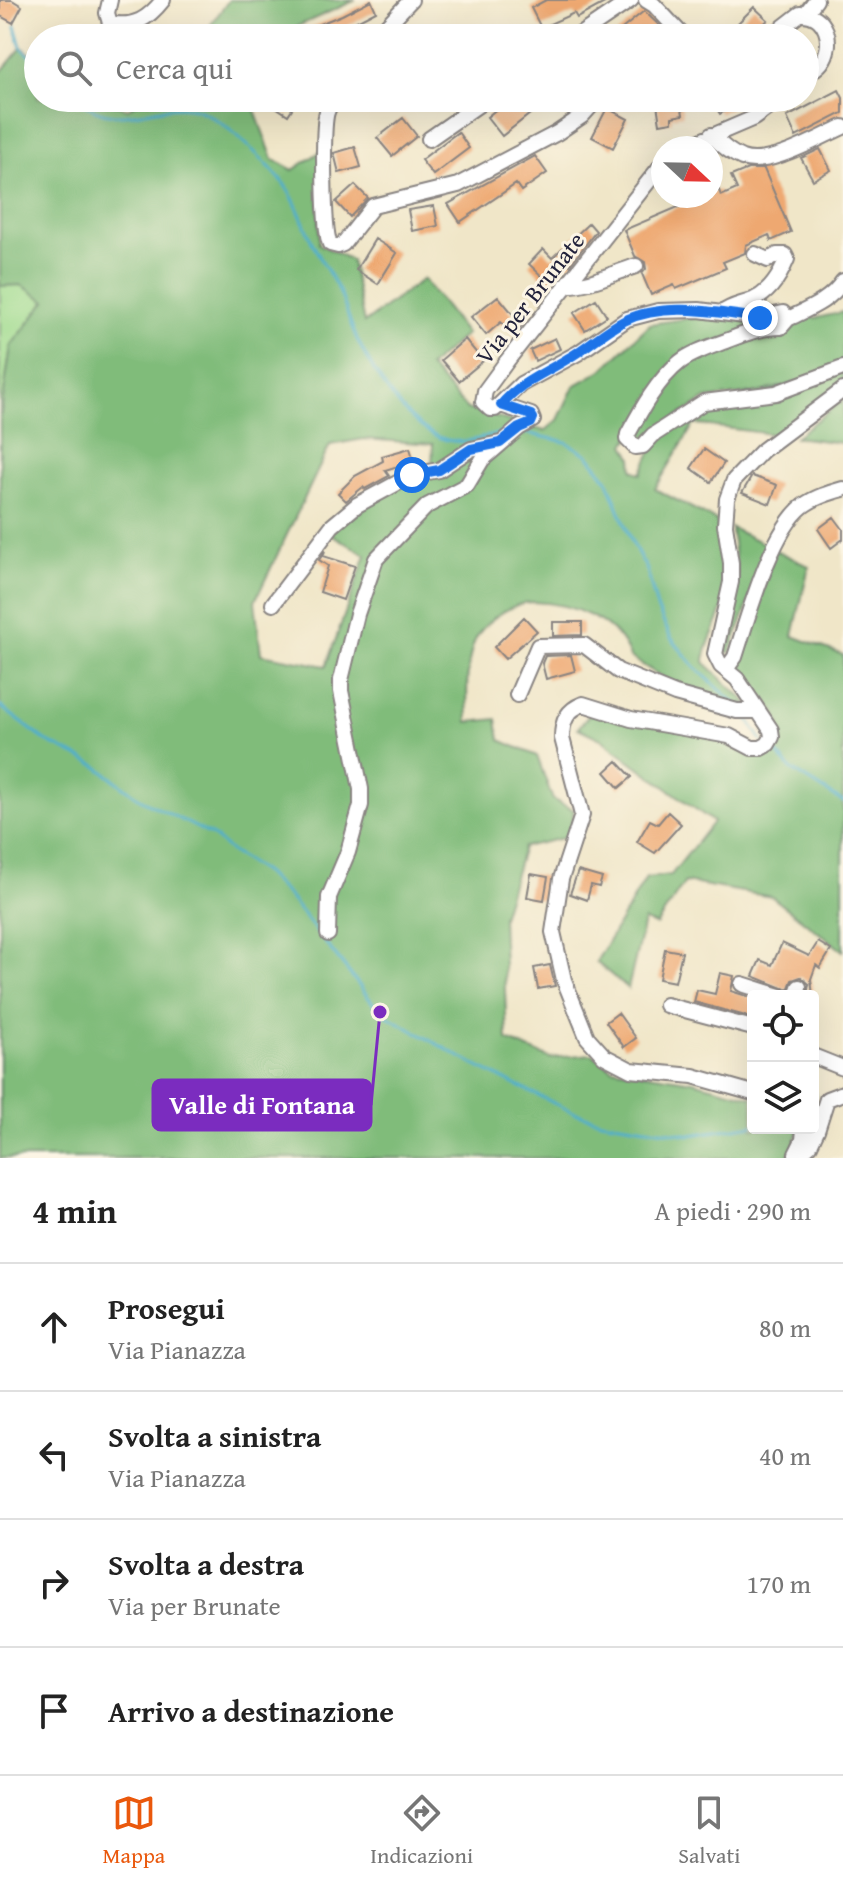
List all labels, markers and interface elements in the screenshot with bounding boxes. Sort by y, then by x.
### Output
search box [24,24,819,112]
icon: search [52,46,96,90]
text: Cerca qui [116,46,233,90]
north arrow [651,136,723,208]
street label: Via per Brunate [467,224,593,372]
route end [742,300,778,336]
route start [394,457,430,493]
map controls [747,990,819,1134]
button: locate [747,990,819,1062]
button: layers [747,1062,819,1134]
callout: Valle di Fontana [153,1080,371,1130]
text: Valle di Fontana [169,1085,356,1124]
text: 4 min [32,1186,117,1235]
text: A piedi · 290 m [655,1191,811,1230]
text: Prosegui [108,1286,225,1330]
icon: ahead [32,1305,76,1349]
text: 80 m [759,1308,811,1347]
text: Via Pianazza [108,1330,246,1369]
text: Svolta a sinistra [108,1414,321,1458]
icon: left [32,1433,76,1477]
text: 40 m [759,1436,811,1475]
text: Via Pianazza [108,1458,246,1497]
text: Svolta a destra [108,1542,304,1586]
icon: right [32,1561,76,1605]
text: 170 m [746,1564,811,1603]
text: Via per Brunate [108,1586,281,1625]
icon: arrive [32,1689,76,1733]
text: Arrivo a destinazione [108,1689,394,1733]
tab: Mappa [103,1791,165,1871]
tab: Indicazioni [370,1791,473,1871]
tab: Salvati [678,1791,740,1871]

